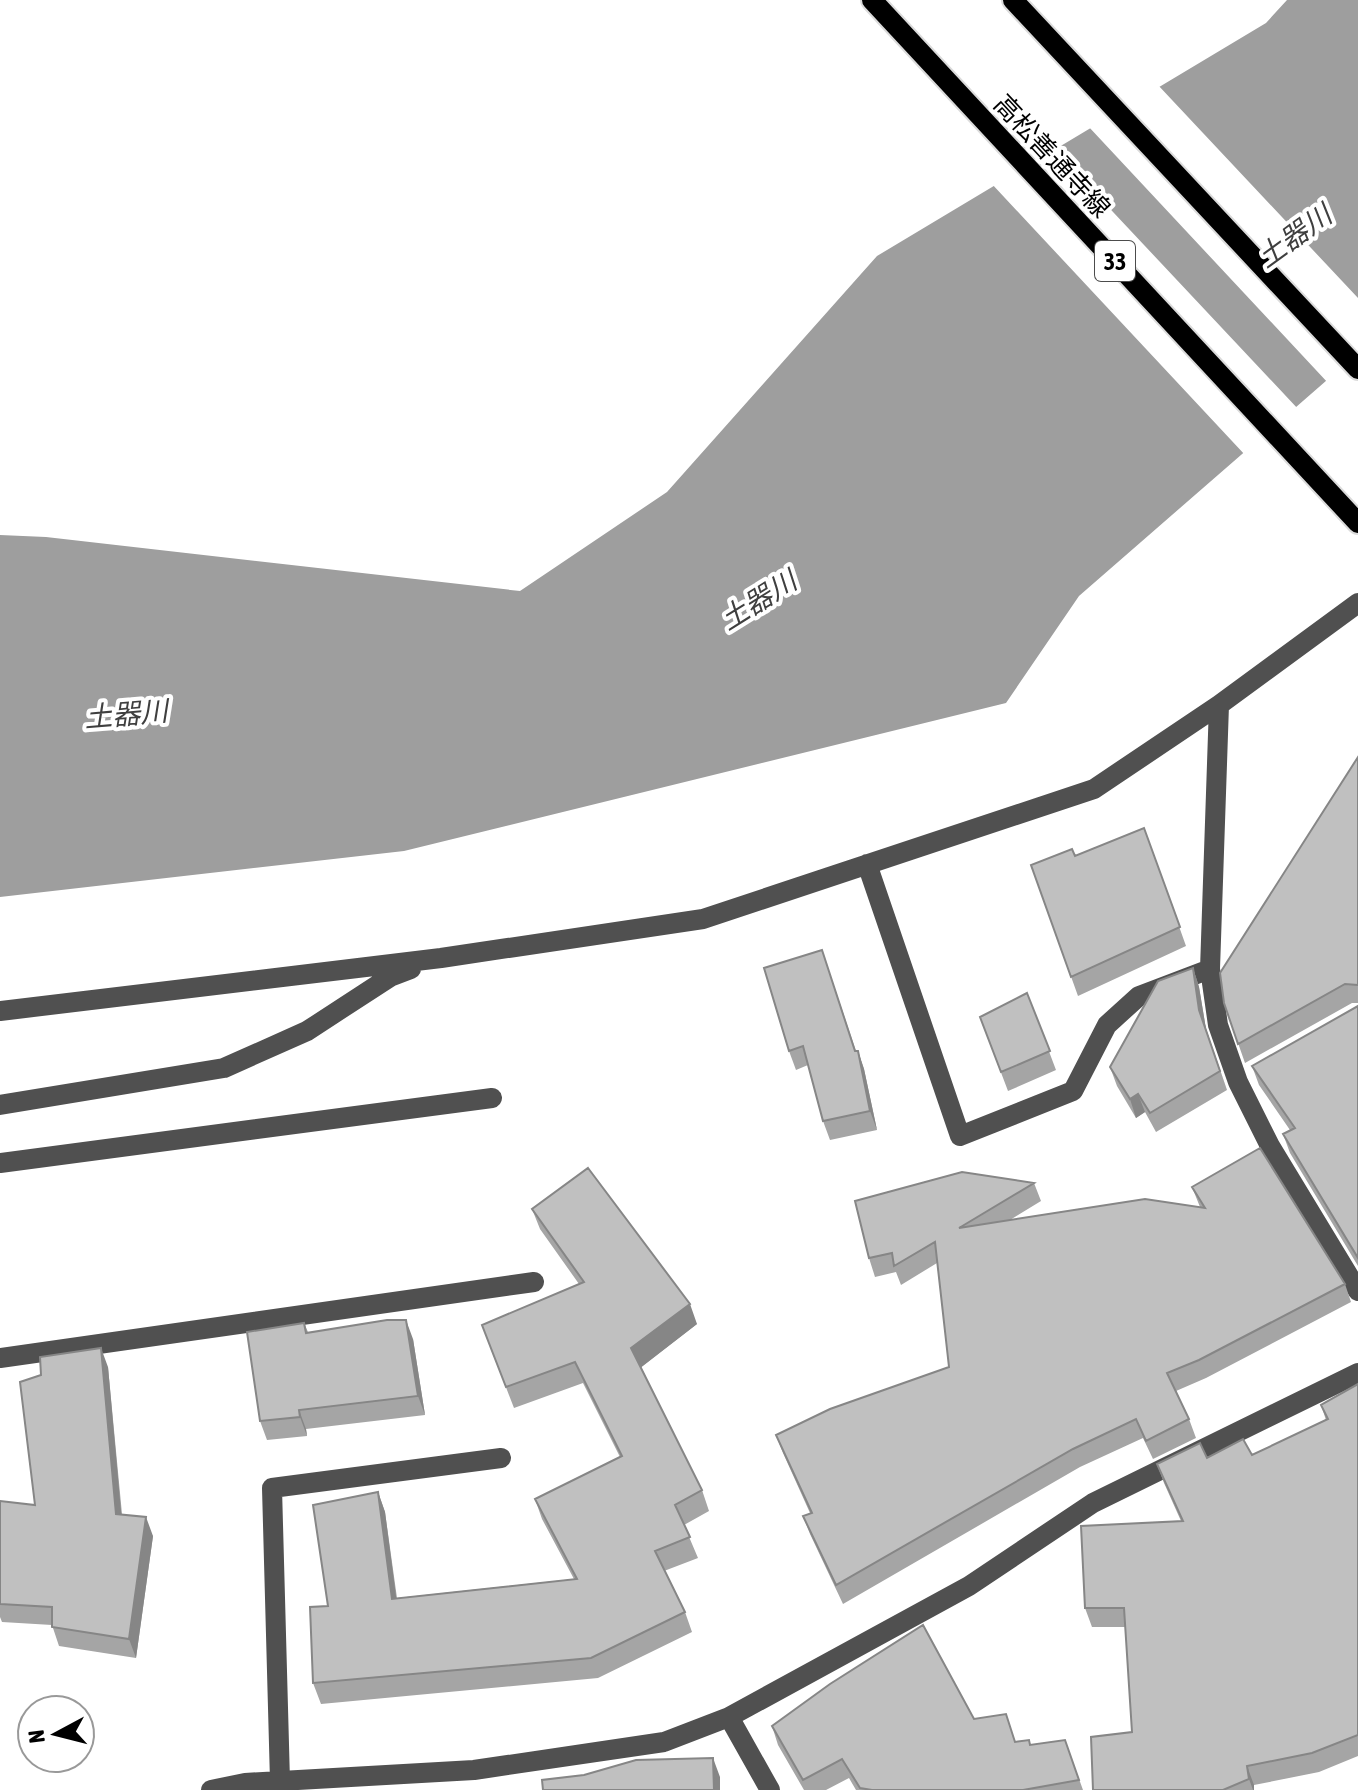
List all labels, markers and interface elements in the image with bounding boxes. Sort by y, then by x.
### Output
street label: 高松善通寺線 [988,89,1116,223]
water label: 土器川 [1251,197,1340,274]
road number: 33 [1095,241,1135,281]
water label: 土器川 [714,563,805,636]
water label: 土器川 [83,694,172,734]
north arrow [16,1694,96,1774]
text: N [22,1728,50,1744]

